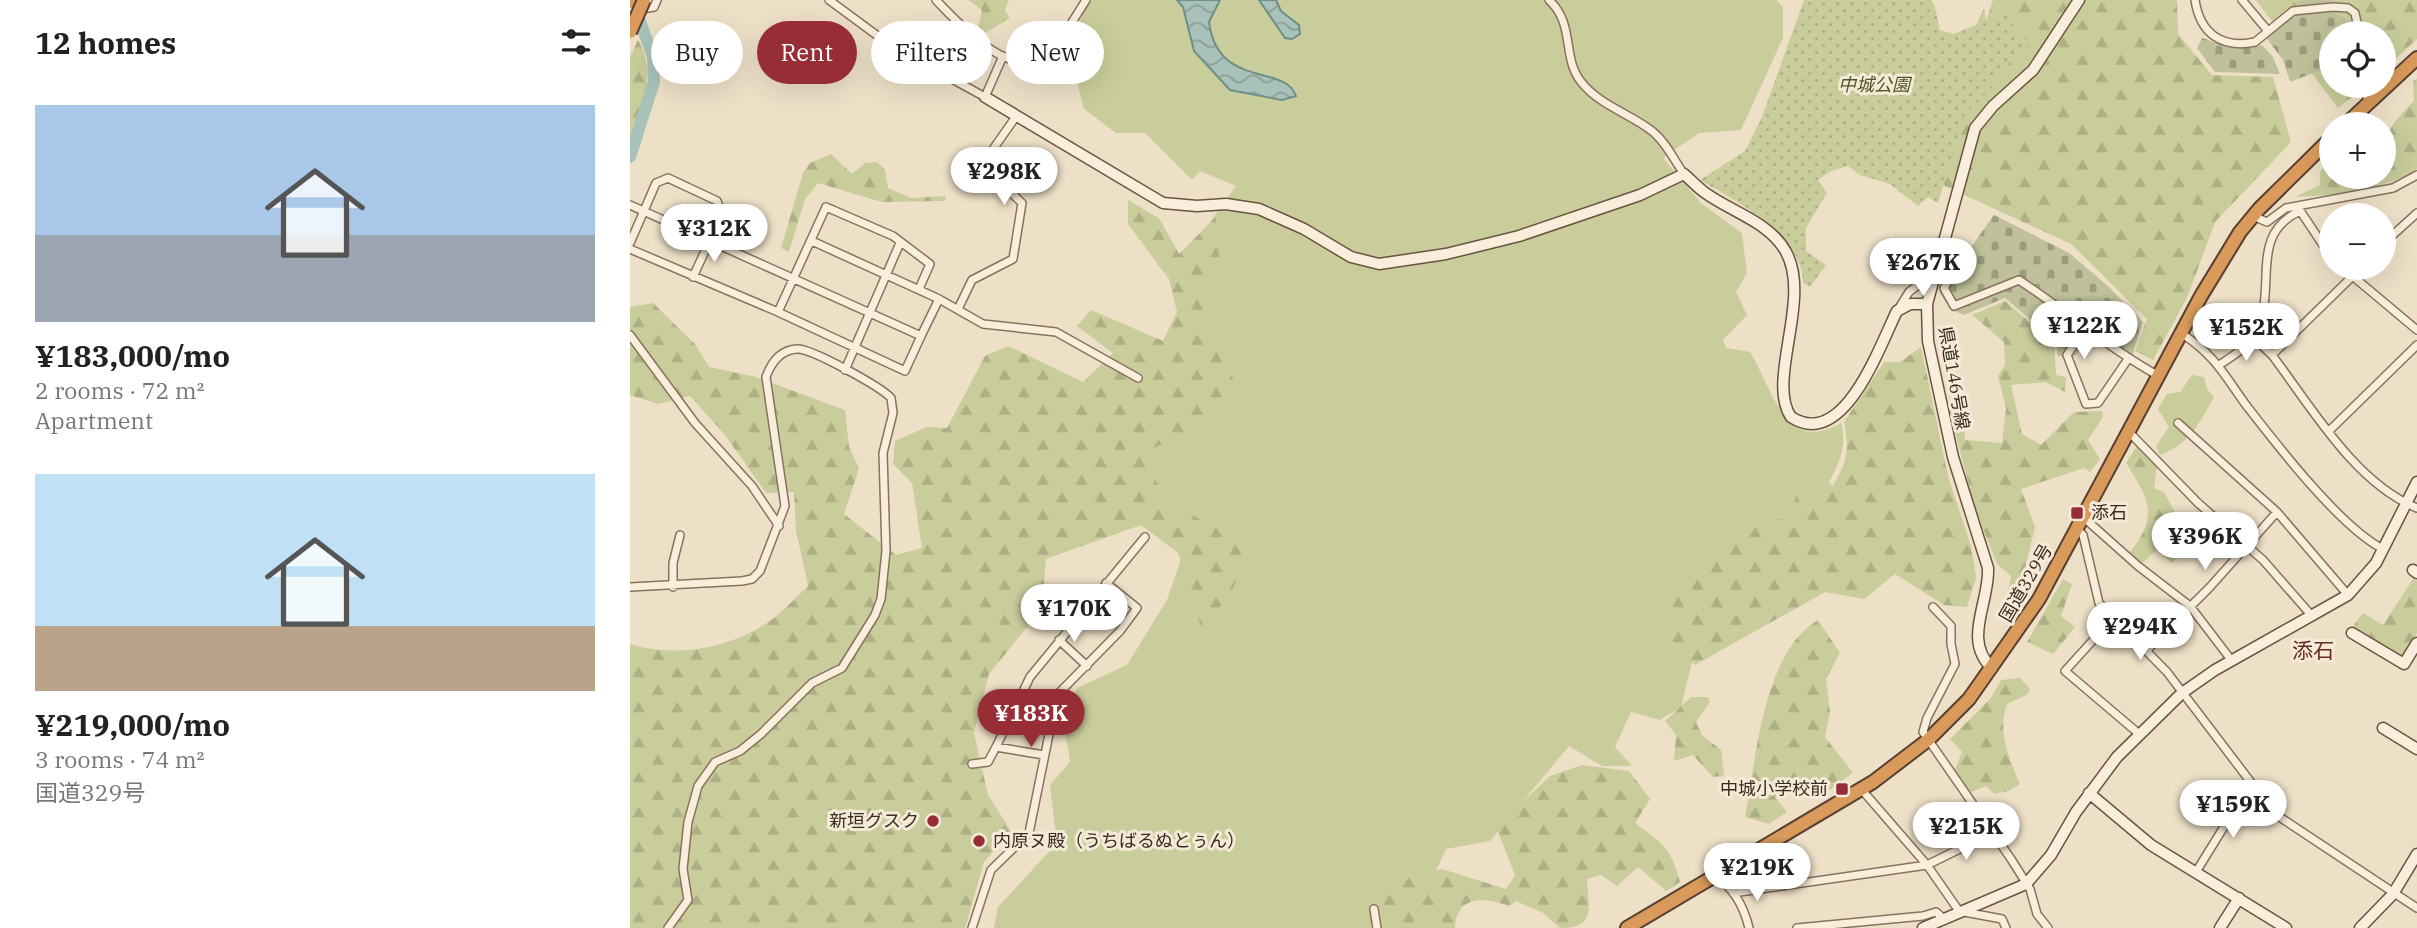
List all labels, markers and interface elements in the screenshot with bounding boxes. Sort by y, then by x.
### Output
chip: Buy [651,21,743,84]
chip: Rent [757,21,857,84]
chip: Filters [871,21,992,84]
chip: New [1006,21,1104,84]
map controls [2319,21,2396,280]
button: locate [2319,21,2396,98]
text: 12 homes [35,23,176,62]
icon: filters [557,23,595,61]
park label: 中城公園 [1838,73,1913,96]
button: + [2319,112,2396,189]
pin: ¥298K [955,148,1053,207]
icon: home [252,150,378,276]
text: ¥298K [967,155,1041,185]
button: − [2319,203,2396,280]
pin: ¥312K [665,204,763,264]
text: ¥312K [677,212,751,242]
pin: ¥267K [1874,238,1972,298]
text: ¥267K [1886,246,1960,276]
pin: ¥122K [2035,302,2133,361]
pin: ¥152K [2197,304,2295,363]
text: ¥122K [2047,309,2121,339]
text: ¥152K [2209,311,2283,341]
street label: 県道146号線 [1934,325,1975,431]
text: ¥183,000/mo [35,336,230,375]
text: 2 rooms · 72 m² [35,375,205,405]
text: Apartment [35,405,153,435]
place label: 添石 [2091,501,2127,524]
marker: 添石 [2069,505,2085,521]
pin: ¥396K [2156,512,2254,572]
icon: home [252,519,378,645]
text: ¥396K [2168,520,2242,550]
street label: 国道329号 [1994,540,2057,626]
pin: ¥170K [1025,584,1123,644]
text: ¥170K [1037,592,1111,622]
pin: ¥294K [2091,602,2189,662]
text: ¥294K [2103,610,2177,640]
district label: 添石 [2292,636,2334,664]
pin: ¥183K [982,690,1080,749]
text: ¥183K [994,697,1068,727]
text: ¥219,000/mo [35,705,230,744]
text: 3 rooms · 74 m² [35,744,205,774]
text: 国道329号 [35,777,145,807]
place label: 中城小学校前 [1720,777,1828,800]
pin: ¥159K [2184,780,2282,840]
marker: 中城小学校前 [1834,781,1850,797]
text: ¥159K [2196,788,2270,818]
pin: ¥215K [1917,802,2015,862]
place label: 新垣グスク [829,809,919,832]
text: ¥215K [1929,810,2003,840]
marker: 新垣グスク [925,813,941,829]
place label: 内原ヌ殿（うちばるぬとぅん） [993,829,1245,852]
marker: 内原ヌ殿（うちばるぬとぅん） [971,833,987,849]
pin: ¥219K [1708,844,1806,903]
text: ¥219K [1720,851,1794,881]

